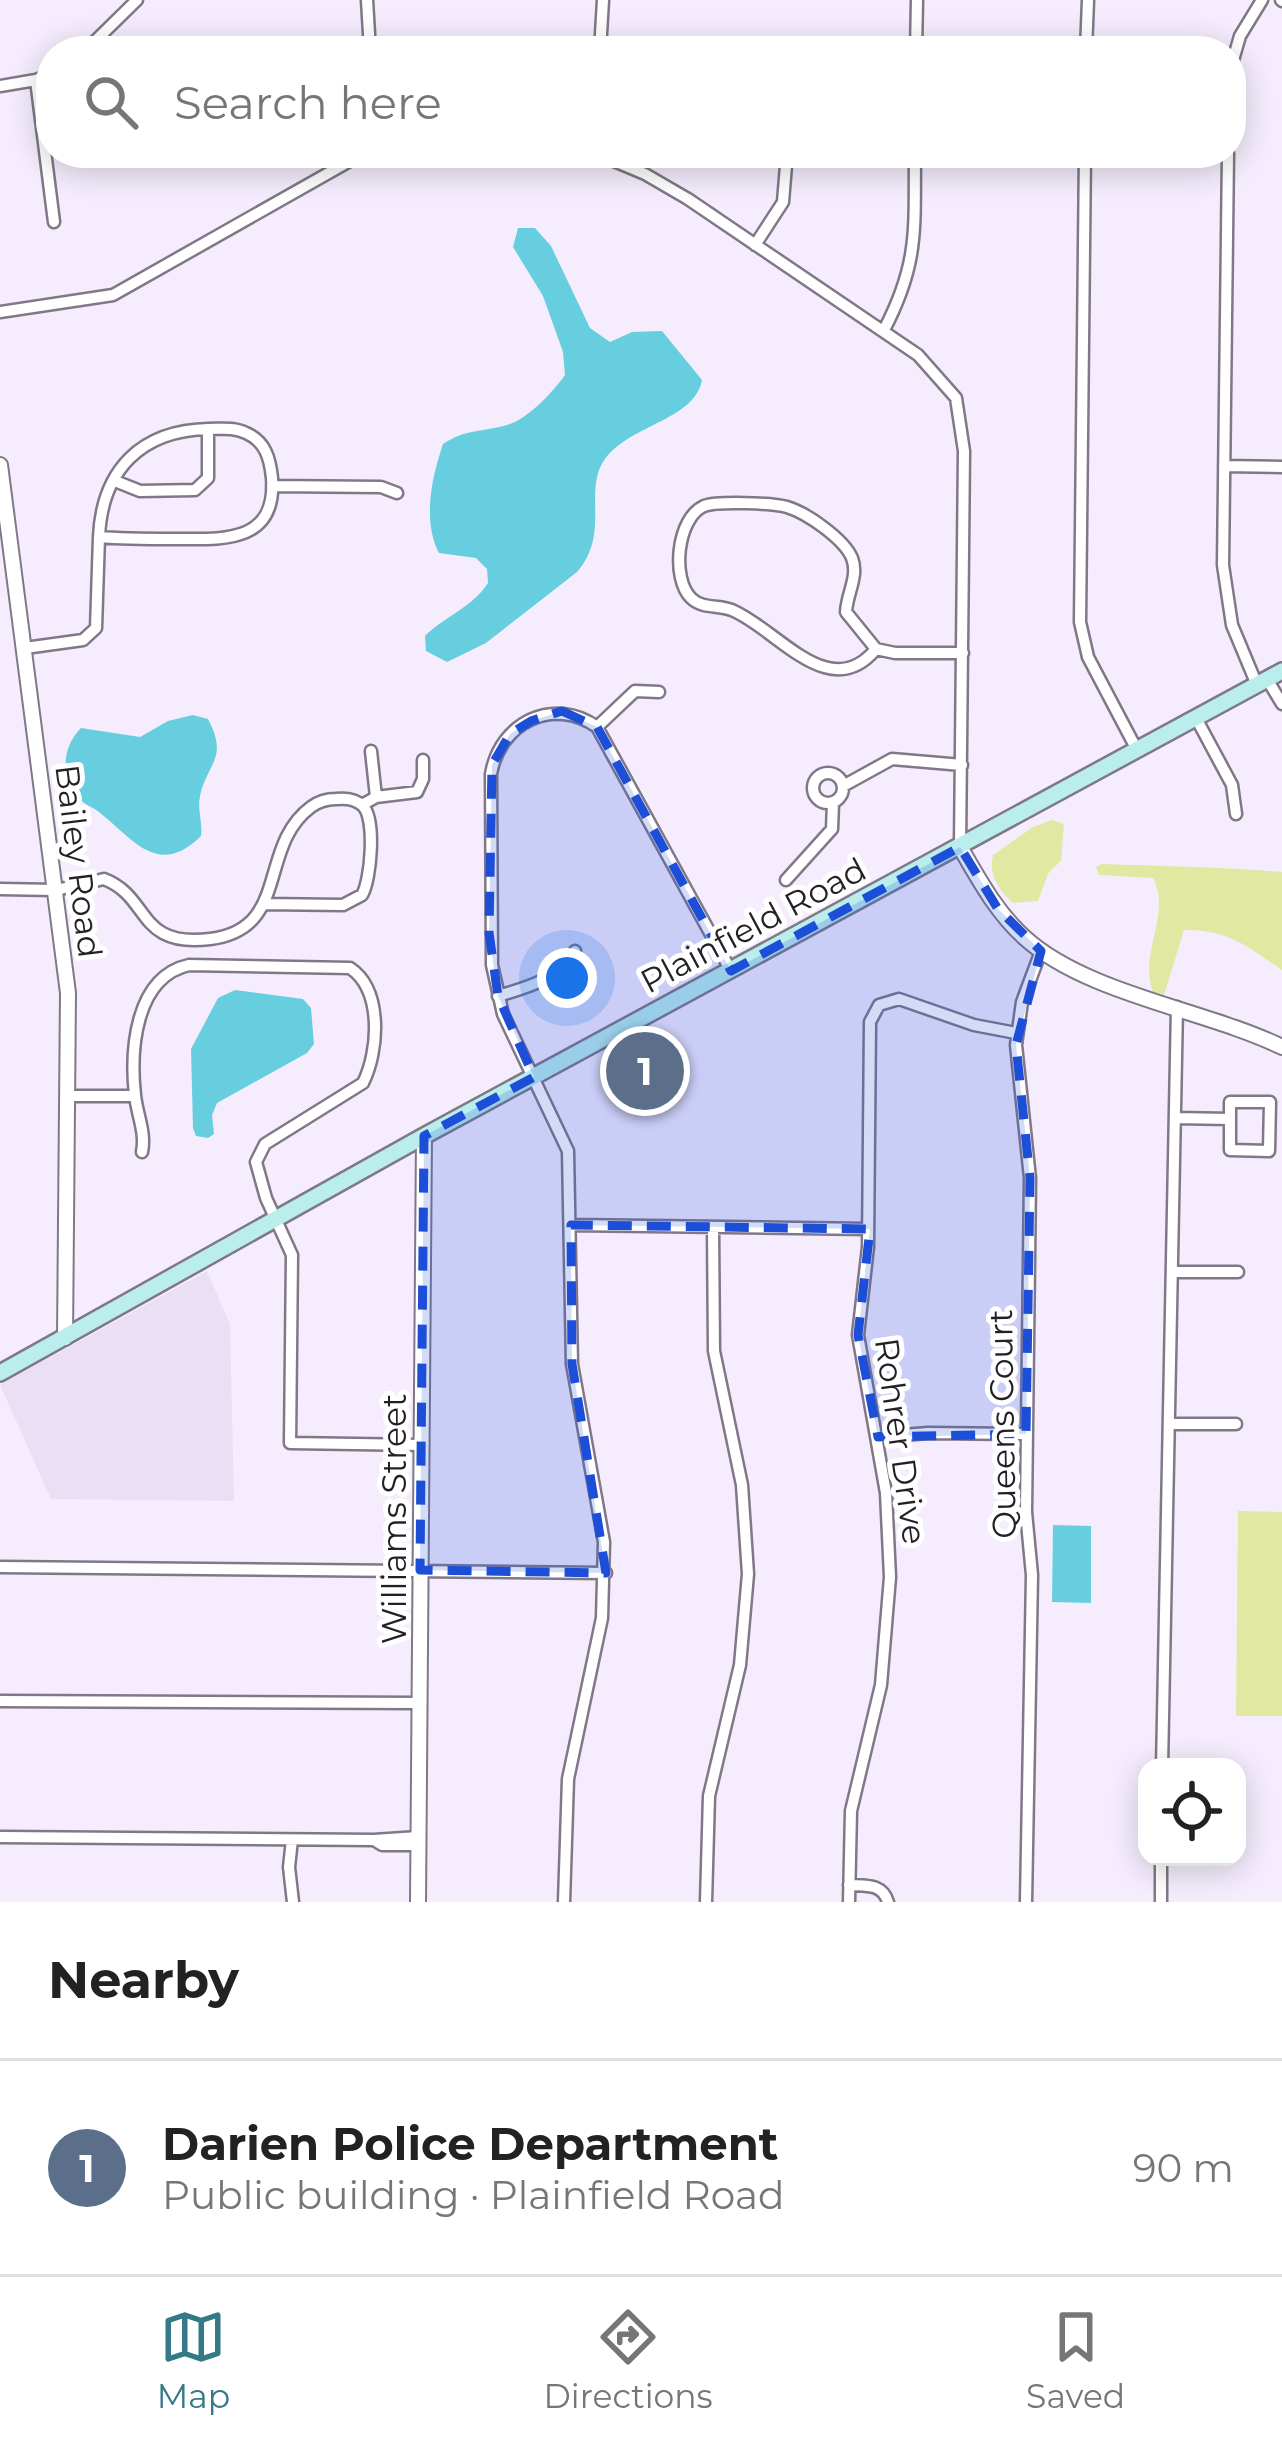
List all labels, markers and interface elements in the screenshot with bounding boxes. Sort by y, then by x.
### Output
search box [36,36,1246,168]
icon: search [78,69,144,135]
text: Search here [174,75,442,130]
street label: Bailey Road [47,762,111,960]
street label: Plainfield Road [633,849,873,1001]
your location [537,948,597,1008]
pin: 1 [606,1026,684,1116]
street label: Queens Court [980,1309,1024,1539]
street label: Rohrer Drive [867,1335,935,1547]
street label: Williams Street [374,1394,414,1644]
map controls [1138,1758,1246,1866]
button: locate [1138,1758,1246,1866]
text: Nearby [48,1949,239,2011]
text: Darien Police Department [162,2116,778,2171]
text: 1 [79,2144,95,2192]
text: 90 m [1133,2144,1234,2192]
text: Public building · Plainfield Road [162,2171,785,2219]
tab: Map [157,2304,230,2416]
tab: Directions [544,2304,713,2416]
tab: Saved [1026,2304,1125,2416]

